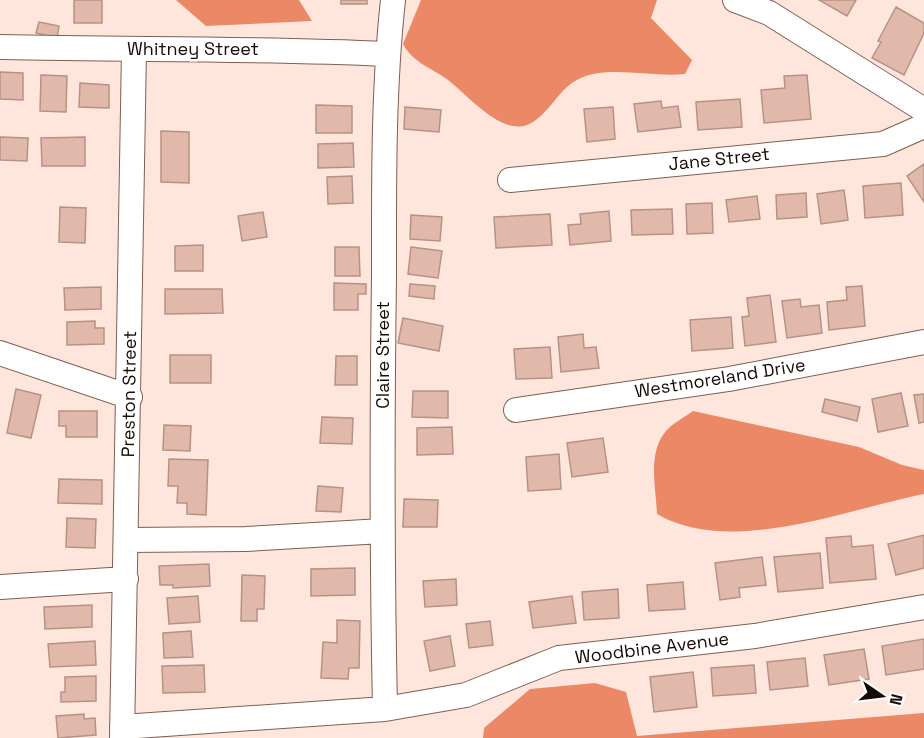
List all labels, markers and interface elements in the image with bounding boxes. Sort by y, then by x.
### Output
street label: Whitney Street [127,37,259,60]
street label: Jane Street [667,142,771,175]
street label: Claire Street [371,301,394,409]
street label: Preston Street [116,330,141,458]
street label: Westmoreland Drive [633,353,807,402]
street label: Woodbine Avenue [574,627,730,668]
north arrow [852,666,912,726]
text: N [885,692,908,707]

